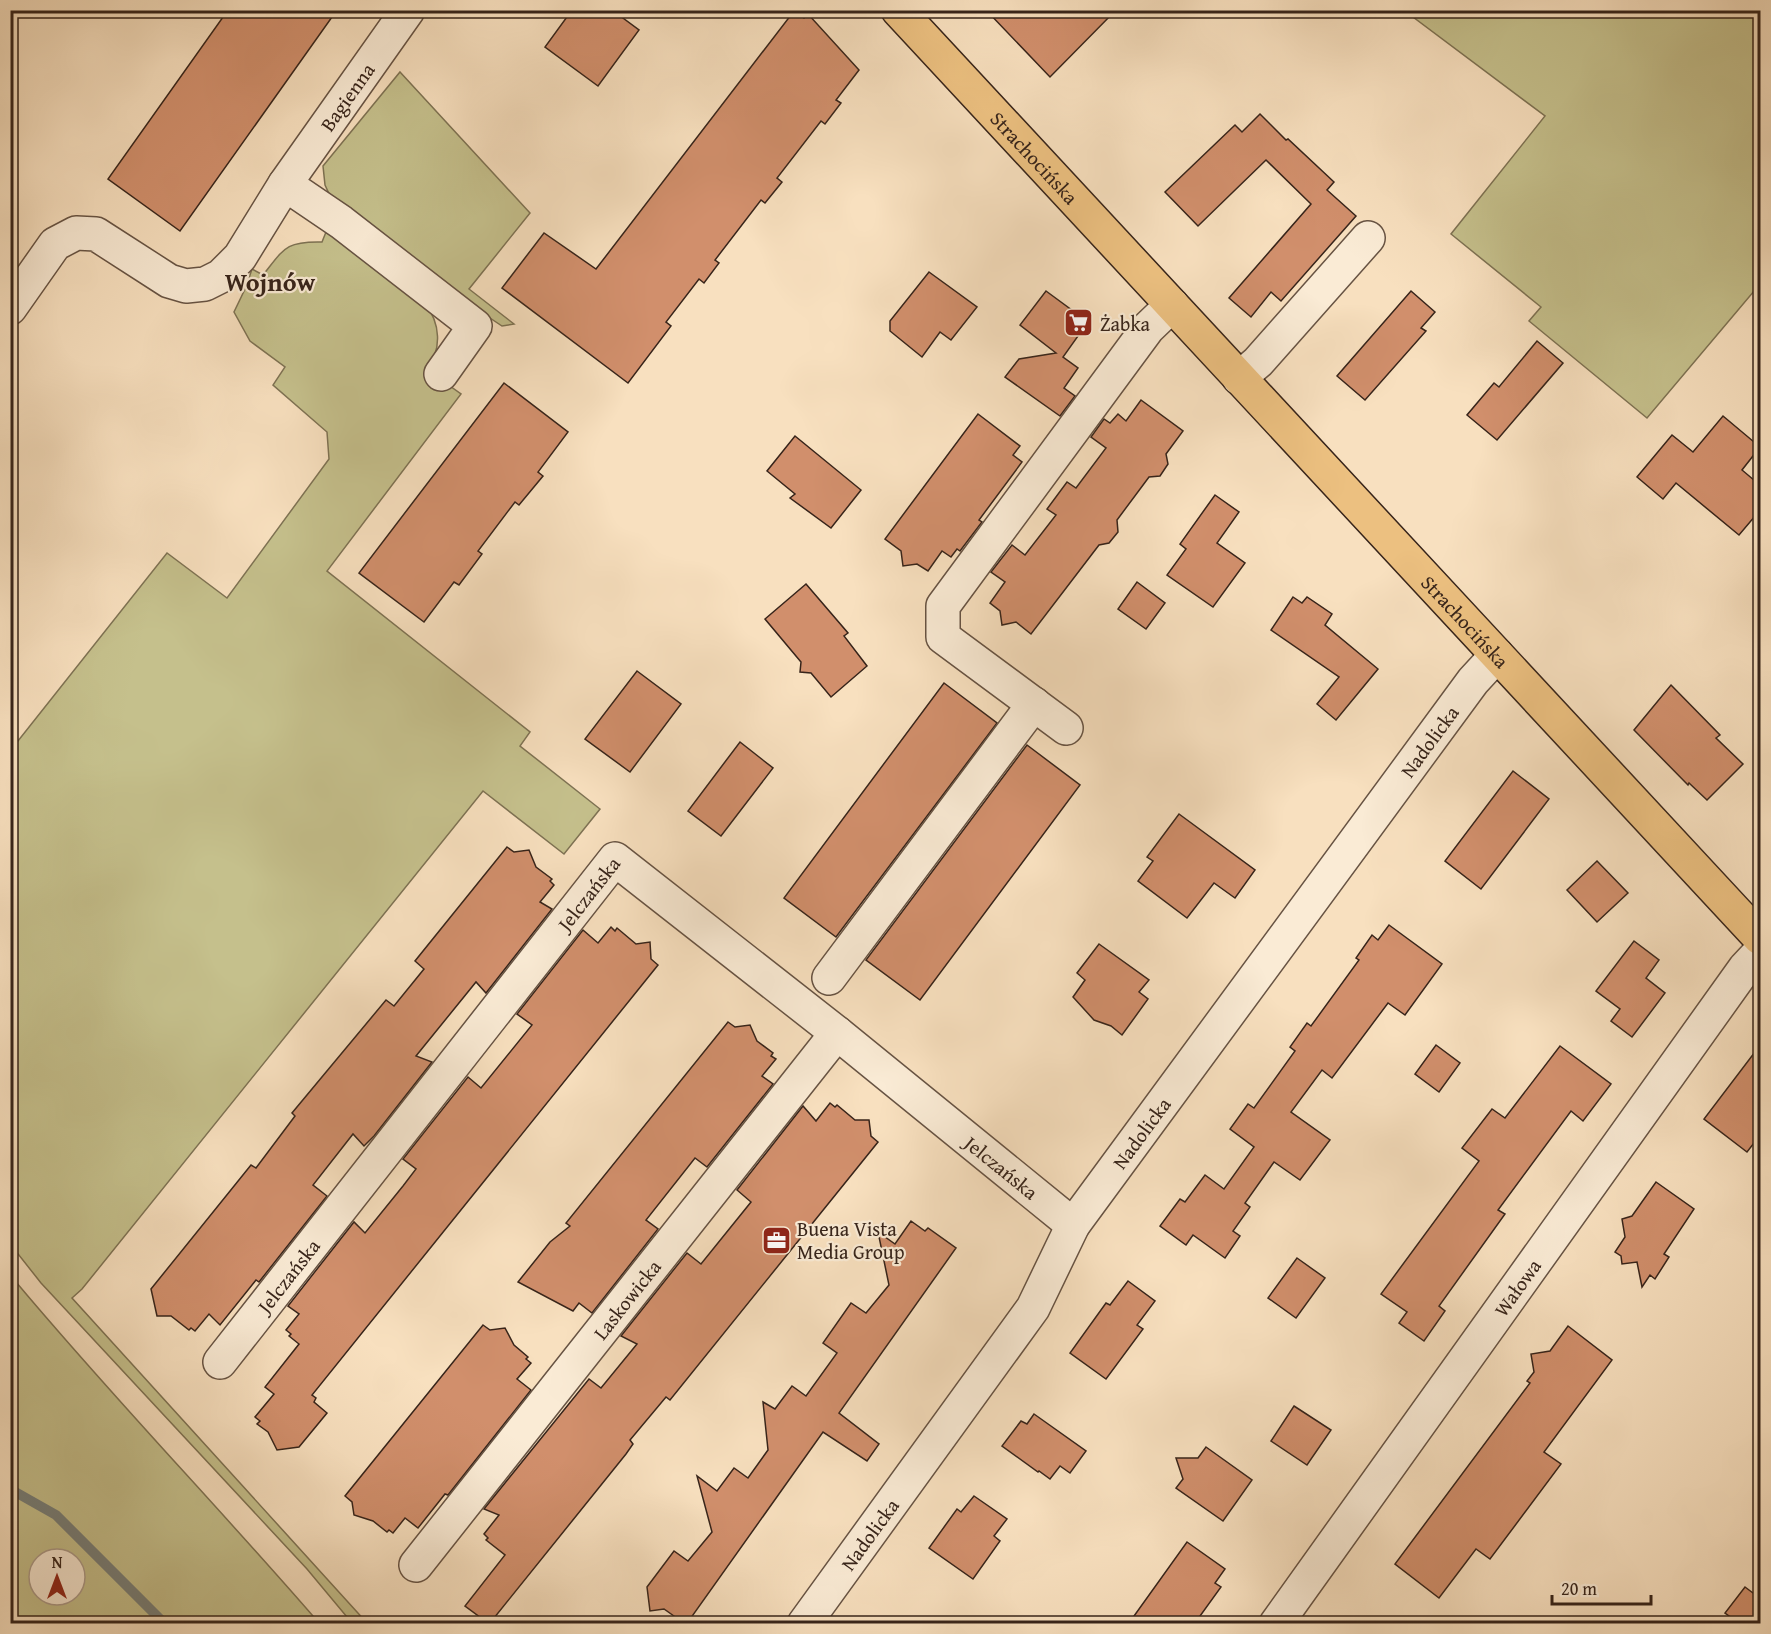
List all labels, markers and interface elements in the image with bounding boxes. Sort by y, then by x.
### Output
street label: Bagienna [312,56,381,137]
street label: Strachocińska [984,104,1086,211]
district label: Wojnów [225,262,316,301]
supermarket icon: Żabka [1063,307,1095,339]
place label: Żabka [1100,309,1151,338]
street label: Strachocińska [1415,568,1517,674]
street label: Nadolicka [1393,699,1465,783]
street label: Jelczańska [548,850,627,939]
street label: Nadolicka [1105,1090,1177,1175]
street label: Jelczańska [956,1126,1045,1206]
place label: Buena Vista Media Group [797,1214,905,1266]
office icon: Buena Vista Media Group [760,1224,792,1256]
street label: Jelczańska [248,1232,327,1321]
street label: Wałowa [1486,1252,1548,1322]
street label: Laskowicka [586,1253,668,1345]
street label: Nadolicka [833,1492,906,1576]
north arrow [27,1547,87,1607]
text: N [52,1550,63,1574]
scale bar [1552,1568,1651,1606]
text: 20 m [1561,1575,1597,1602]

